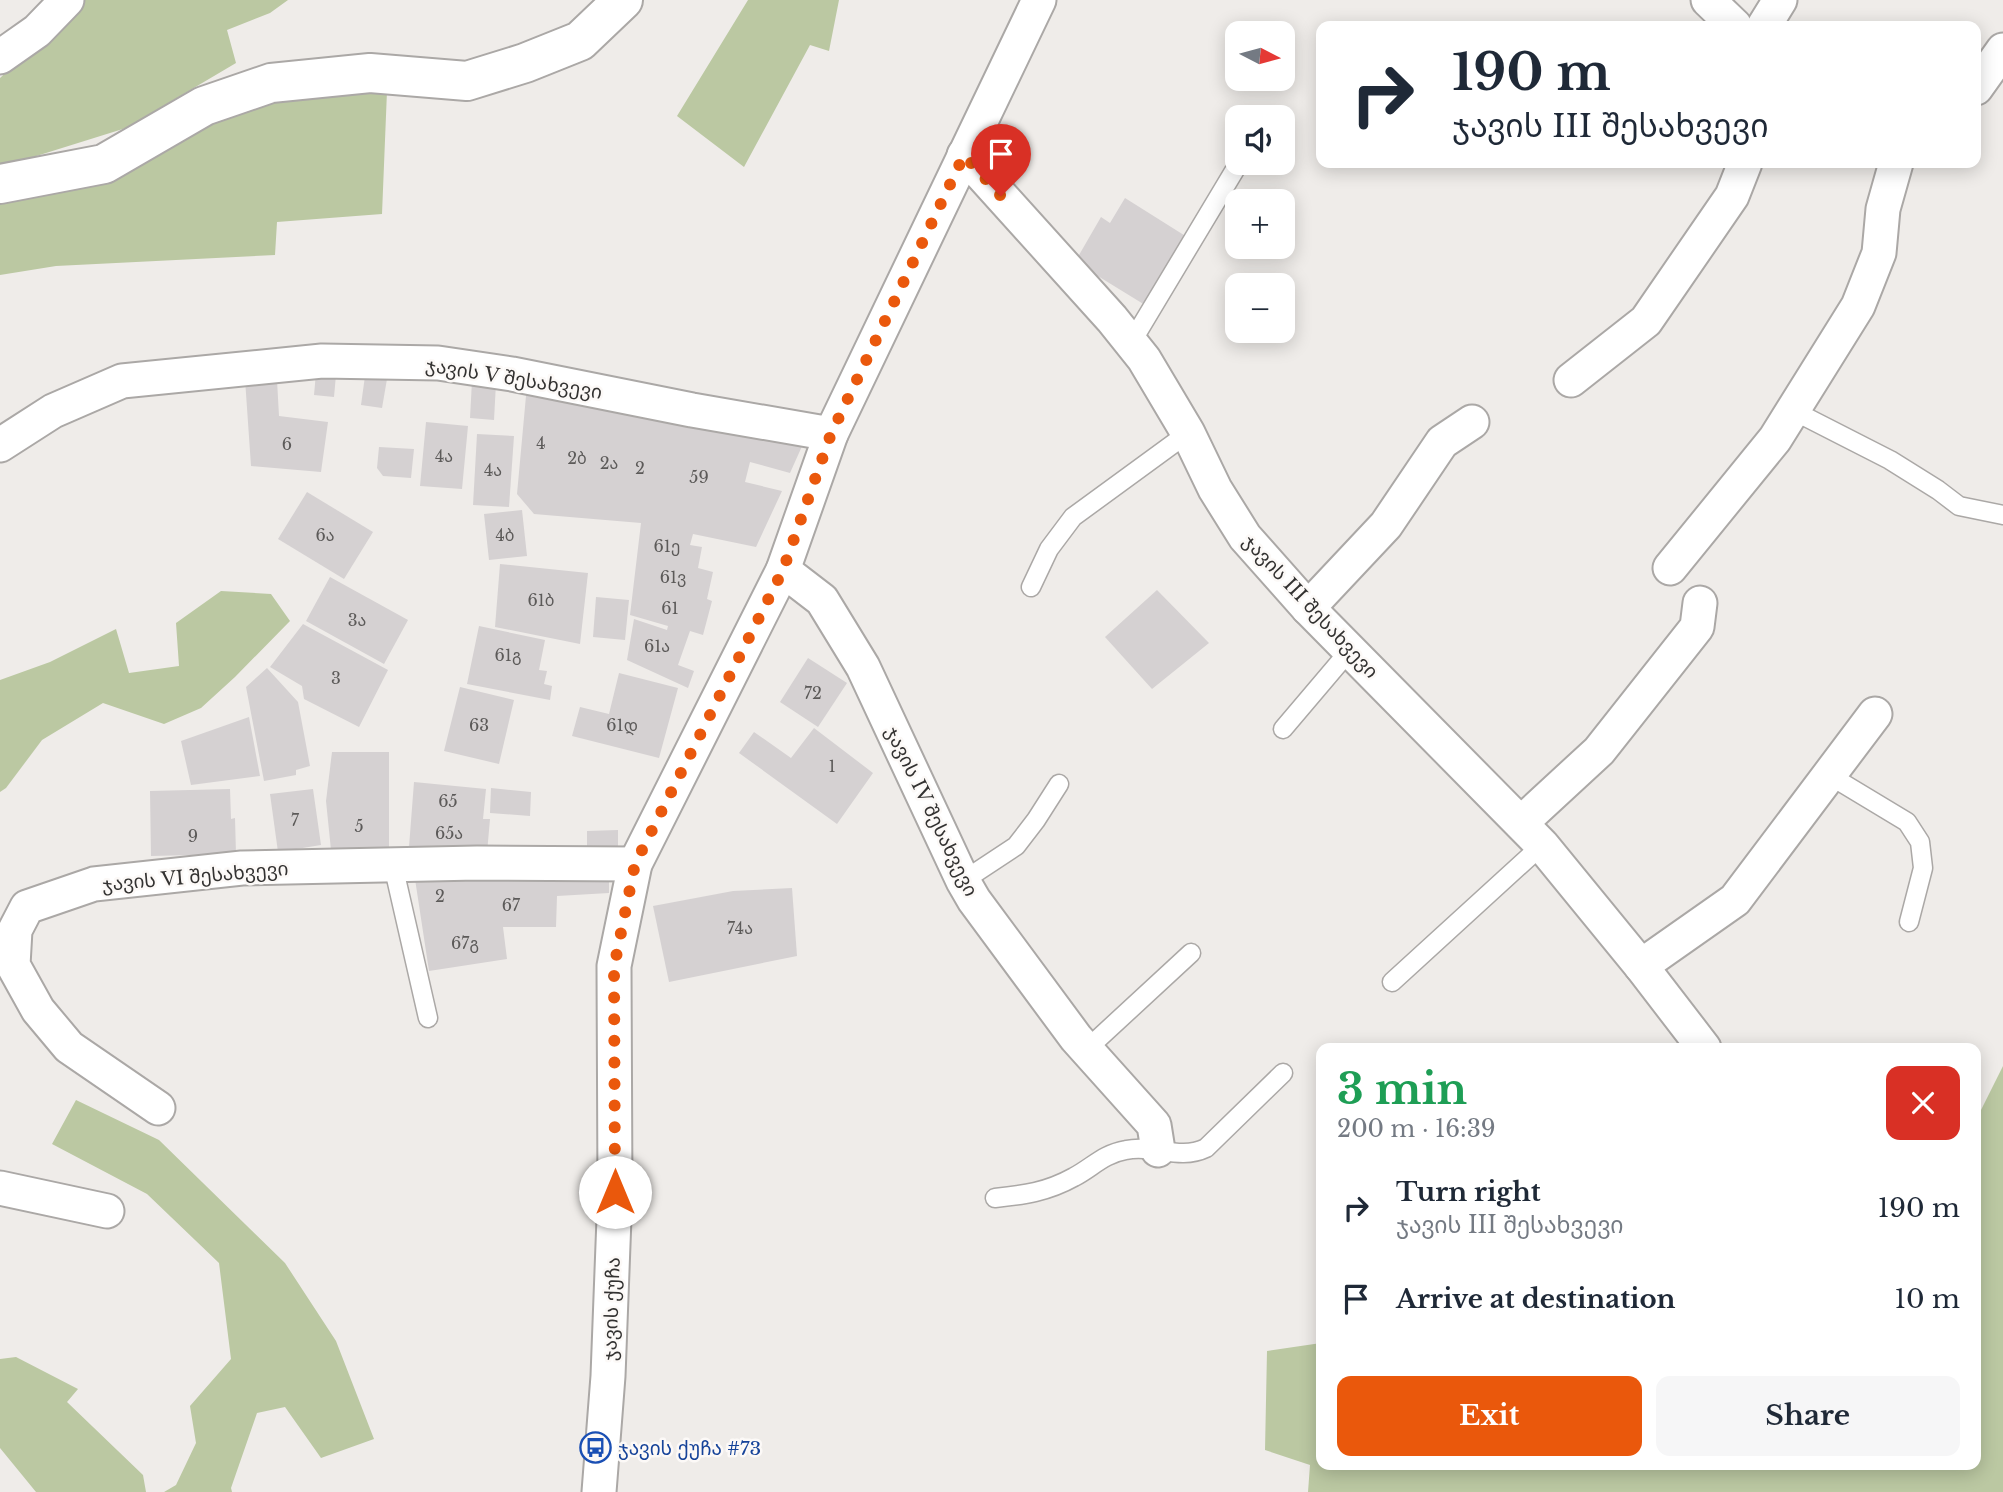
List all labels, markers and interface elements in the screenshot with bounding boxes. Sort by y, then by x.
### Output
north arrow [1225,21,1295,91]
map controls [1225,21,1295,343]
text: 190 m [1452,42,1611,103]
icon: right [1337,49,1428,140]
button: sound [1225,105,1295,175]
text: ჯავის III შესახვევი [1452,106,1769,146]
pin [971,124,1031,196]
icon: arrive [982,135,1020,173]
button: + [1225,189,1295,259]
button: − [1225,273,1295,343]
street label: ჯავის V შესახვევი [424,353,604,404]
house number: 4 [536,433,546,453]
house number: 6 [282,434,292,454]
house number: 4ა [435,446,453,466]
house number: 2ბ [567,448,587,468]
house number: 2ა [600,453,618,473]
house number: 2 [635,458,645,478]
house number: 4ა [484,460,502,480]
house number: 59 [689,467,709,487]
house number: 6ა [315,525,335,545]
house number: 4ბ [495,525,515,545]
street label: ჯავის III შესახვევი [1238,530,1383,683]
house number: 61ე [654,536,680,556]
house number: 61ვ [660,567,686,587]
house number: 61ბ [527,590,555,610]
house number: 61 [661,598,679,618]
house number: 3ა [348,610,366,630]
house number: 61ა [644,636,670,656]
house number: 61გ [495,645,521,665]
house number: 3 [331,668,341,688]
house number: 72 [804,683,822,703]
house number: 63 [469,715,489,735]
house number: 61დ [606,715,638,736]
street label: ჯავის IV შესახვევი [880,722,983,900]
house number: 1 [828,756,836,776]
house number: 65 [438,791,458,811]
house number: 7 [291,810,300,830]
house number: 5 [354,816,364,836]
house number: 65ა [435,823,463,843]
house number: 9 [188,826,198,846]
street label: ჯავის VI შესახვევი [101,857,289,896]
house number: 2 [435,886,445,906]
house number: 67 [502,895,521,915]
house number: 74ა [727,918,753,938]
house number: 67გ [451,933,479,953]
text: 3 min [1337,1063,1467,1115]
button: close [1886,1066,1960,1140]
text: 200 m · 16:39 [1337,1115,1496,1143]
position arrow [578,1155,652,1229]
text: Turn right [1396,1176,1541,1208]
icon: right [1337,1189,1375,1227]
text: 190 m [1878,1192,1960,1224]
text: ჯავის III შესახვევი [1396,1211,1624,1239]
street label: ჯავის ქუჩა [598,1257,625,1361]
icon: arrive [1337,1280,1375,1318]
text: Arrive at destination [1396,1283,1676,1315]
text: 10 m [1894,1283,1960,1315]
button: Exit [1337,1376,1642,1456]
button: Share [1656,1376,1960,1456]
bus stop icon: ჯავის ქუჩა #73 [578,1431,612,1465]
place label: ჯავის ქუჩა #73 [618,1437,761,1460]

